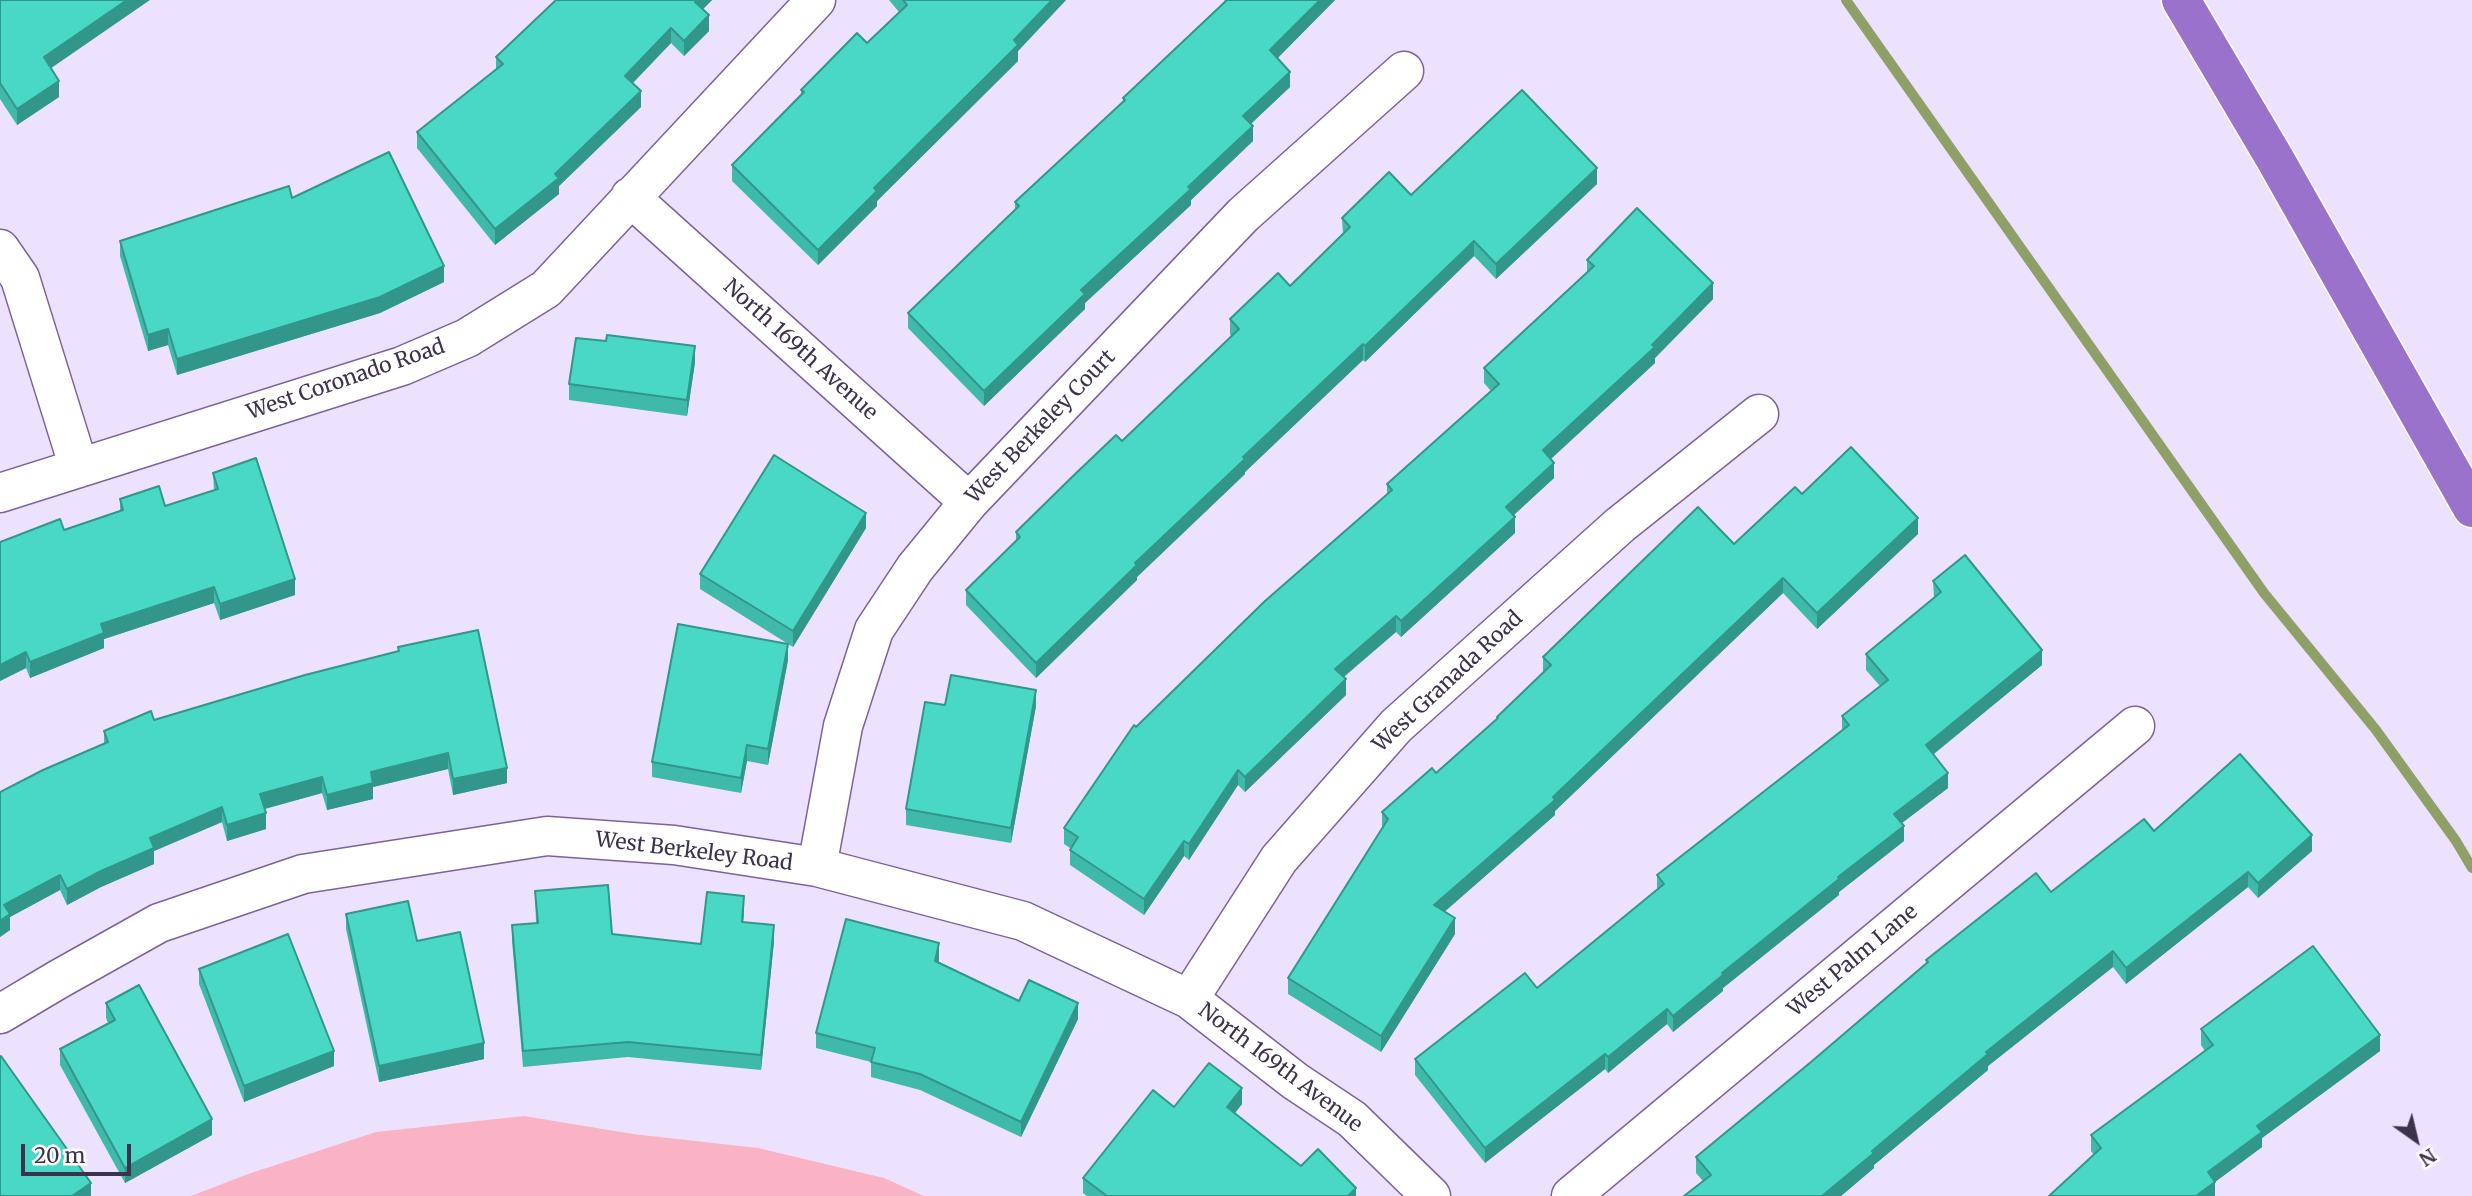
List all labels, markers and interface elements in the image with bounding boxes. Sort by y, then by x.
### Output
street label: North 169th Avenue [718,274,882,426]
street label: West Coronado Road [244,334,448,426]
street label: West Berkeley Court [961,345,1121,509]
street label: West Granada Road [1368,606,1528,758]
street label: West Berkeley Road [594,827,794,877]
street label: West Palm Lane [1783,899,1923,1023]
street label: North 169th Avenue [1193,998,1367,1138]
north arrow [2381,1105,2451,1175]
scale bar [24,1130,135,1174]
text: 20 m [34,1142,85,1169]
text: N [2415,1143,2441,1172]

